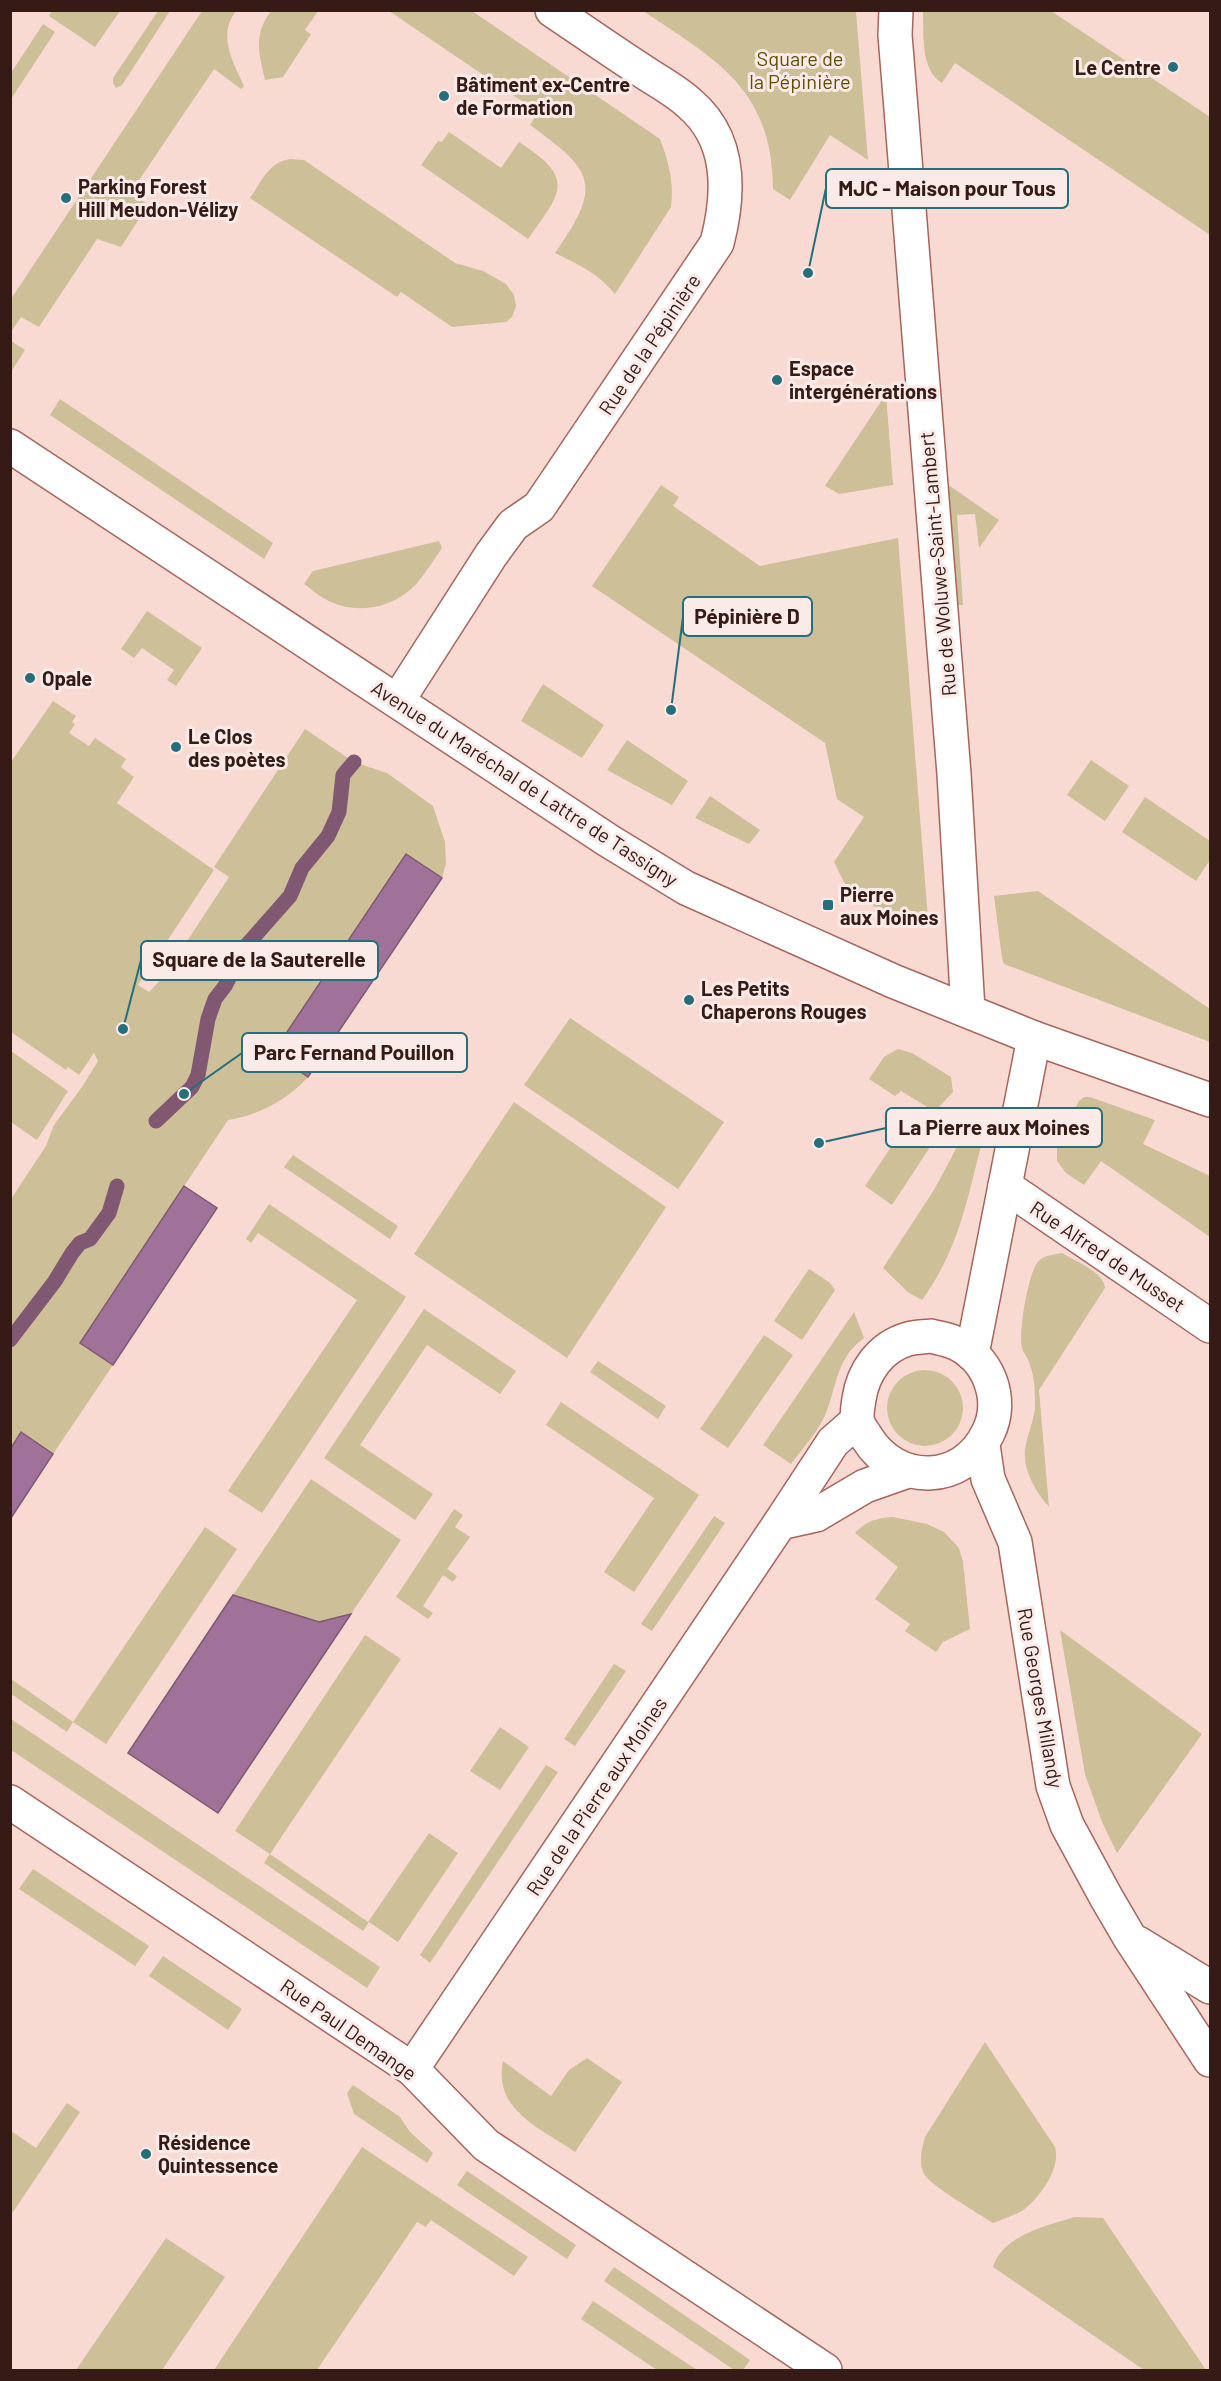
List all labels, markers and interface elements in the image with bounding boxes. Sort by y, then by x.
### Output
park label: Square de la Pépinière [749,46,851,93]
place label: Le Centre [1075,55,1161,79]
marker: Le Centre [1166,60,1180,74]
place label: Bâtiment ex-Centre de Formation [456,72,630,119]
marker: Bâtiment ex-Centre de Formation [437,89,451,103]
callout: MJC - Maison pour Tous [826,169,1068,208]
place label: Parking Forest Hill Meudon-Vélizy [78,174,238,221]
text: MJC - Maison pour Tous [838,175,1056,200]
marker: Parking Forest Hill Meudon-Vélizy [59,191,73,205]
street label: Rue de la Pépinière [593,269,705,419]
place label: Espace intergénérations [789,356,937,403]
marker: Espace intergénérations [770,373,784,387]
street label: Rue de Woluwe-Saint-Lambert [913,431,961,697]
callout: Pépinière D [683,597,812,636]
text: Pépinière D [694,603,800,628]
place label: Opale [42,666,92,690]
marker: Opale [23,671,37,685]
street label: Avenue du Maréchal de Lattre de Tassigny [367,675,683,891]
place label: Le Clos des poètes [188,724,286,771]
marker: Le Clos des poètes [169,740,183,754]
place label: Pierre aux Moines [840,882,938,929]
marker: Pierre aux Moines [821,898,835,912]
callout: Square de la Sauterelle [141,941,378,980]
text: Square de la Sauterelle [152,946,366,971]
place label: Les Petits Chaperons Rouges [701,976,867,1023]
marker: Les Petits Chaperons Rouges [682,993,696,1007]
callout: Parc Fernand Pouillon [242,1033,467,1072]
text: Parc Fernand Pouillon [254,1039,454,1064]
callout: La Pierre aux Moines [886,1108,1102,1147]
text: La Pierre aux Moines [898,1114,1090,1139]
street label: Rue Alfred de Musset [1026,1195,1190,1317]
street label: Rue Georges Millandy [1013,1606,1069,1790]
street label: Rue de la Pierre aux Moines [521,1692,671,1900]
street label: Rue Paul Demange [276,1973,422,2085]
place label: Résidence Quintessence [158,2130,278,2177]
marker: Résidence Quintessence [139,2147,153,2161]

